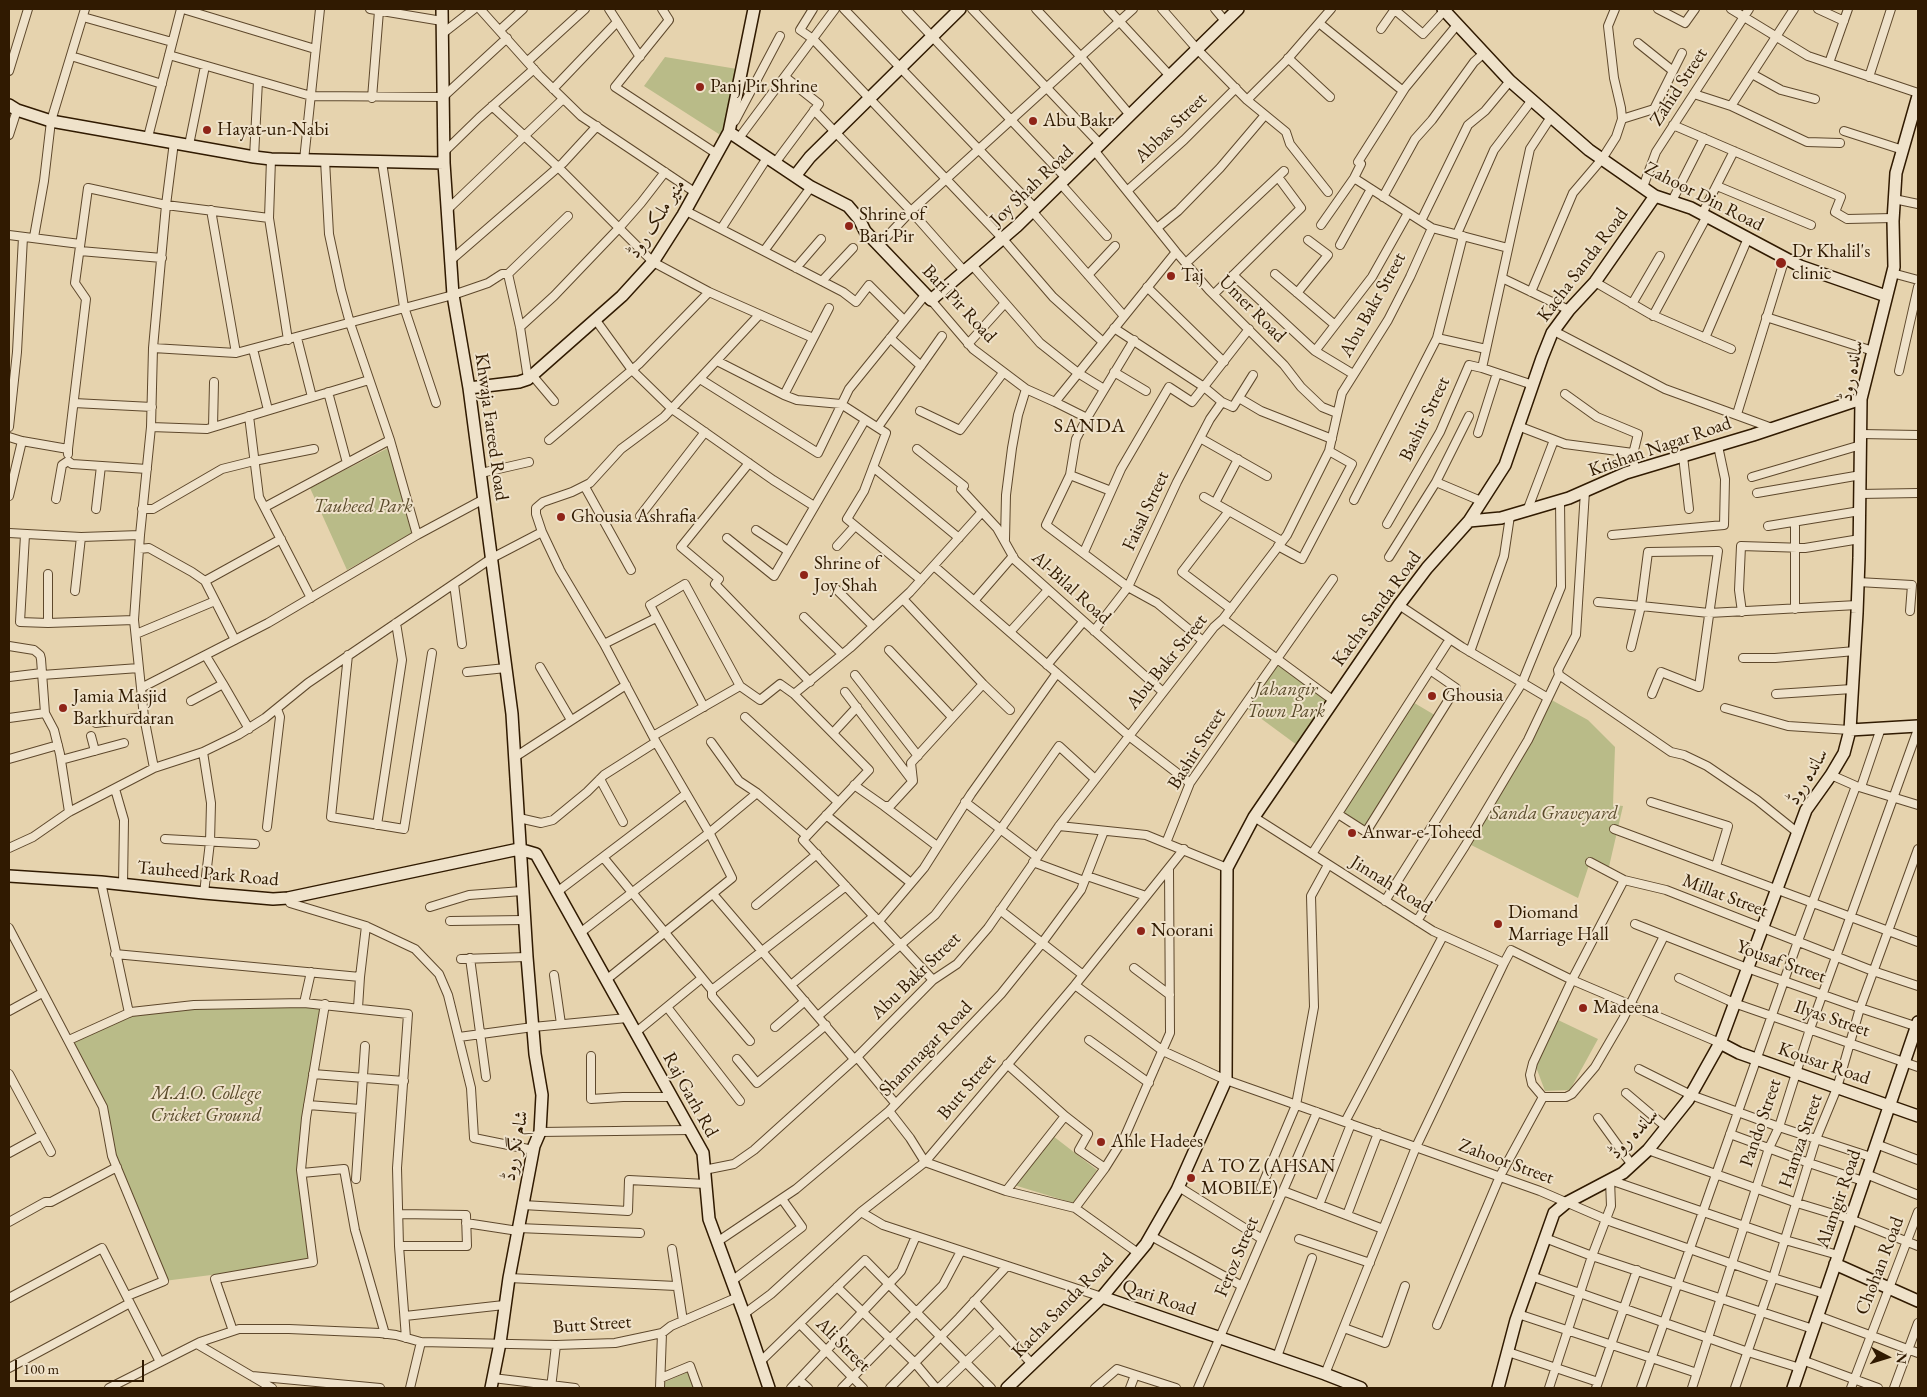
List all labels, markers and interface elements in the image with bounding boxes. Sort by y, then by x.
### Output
street label: Zahid Street [1645,44,1713,130]
place label: Panj Pir Shrine [710,76,818,98]
marker: Panj Pir Shrine [694,81,706,93]
street label: Abbas Street [1130,88,1212,168]
place label: Abu Bakr [1043,110,1114,132]
marker: Abu Bakr [1027,115,1039,127]
place label: Hayat-un-Nabi [217,119,329,141]
marker: Hayat-un-Nabi [201,124,213,136]
street label: Joy Shah Road [986,141,1078,231]
street label: Zahoor Din Road [1641,157,1767,237]
street label: منیر ملک روڈ [623,175,691,263]
place label: Shrine of Bari Pir [859,204,925,248]
street label: Kacha Sanda Road [1533,204,1633,326]
marker: Shrine of Bari Pir [843,220,855,232]
place label: Dr Khalil's clinic [1792,241,1870,285]
street label: Abu Bakr Street [1335,249,1411,361]
marker: Dr Khalil's clinic [1774,256,1788,270]
street label: Bari Pir Road [917,260,1001,348]
place label: Taj [1181,265,1203,287]
marker: Taj [1165,270,1177,282]
street label: Umer Road [1213,270,1291,348]
street label: ساندہ روڈ [1835,338,1869,404]
street label: Khwaja Fareed Road [469,352,513,502]
street label: Bashir Street [1395,373,1455,465]
street label: Krishan Nagar Road [1586,412,1734,482]
district label: SANDA [1053,415,1127,439]
street label: Faisal Street [1118,468,1174,554]
park label: Tauheed Park [313,496,413,518]
place label: Ghousia Ashrafia [571,506,697,528]
marker: Ghousia Ashrafia [555,511,567,523]
street label: Al-Bilal Road [1027,546,1115,630]
street label: Kacha Sanda Road [1328,547,1426,671]
place label: Shrine of Joy Shah [814,553,880,597]
marker: Shrine of Joy Shah [798,569,810,581]
street label: Abu Bakr Street [1122,610,1212,714]
park label: Jahangir Town Park [1247,679,1325,723]
place label: Ghousia [1442,685,1503,707]
place label: Jamia Masjid Barkhurdaran [73,686,174,730]
marker: Ghousia [1426,690,1438,702]
marker: Jamia Masjid Barkhurdaran [57,702,69,714]
street label: Bashir Street [1163,704,1231,794]
street label: ساندہ روڈ [1782,745,1834,809]
park label: Sanda Graveyard [1490,803,1618,825]
place label: Anwar-e-Toheed [1362,822,1482,844]
marker: Anwar-e-Toheed [1346,827,1358,839]
street label: Jinnah Road [1346,851,1436,919]
street label: Tauheed Park Road [136,856,280,892]
street label: Millat Street [1679,869,1771,923]
place label: Diomand Marriage Hall [1508,902,1609,946]
marker: Diomand Marriage Hall [1492,918,1504,930]
place label: Noorani [1151,920,1213,942]
marker: Noorani [1135,925,1147,937]
street label: Abu Bakr Street [866,927,966,1025]
street label: Yousaf Street [1733,935,1829,989]
street label: Ilyas Street [1791,995,1873,1043]
street label: Shamnagar Road [875,996,977,1102]
place label: Madeena [1593,997,1659,1019]
marker: Madeena [1577,1002,1589,1014]
street label: Kousar Road [1775,1038,1873,1090]
street label: Raj Garh Rd [657,1049,723,1141]
street label: Butt Street [933,1050,1001,1124]
street label: Pando Street [1735,1076,1787,1170]
park label: M.A.O. College Cricket Ground [150,1083,262,1127]
street label: Hamza Street [1774,1091,1828,1191]
street label: ساندہ روڈ [1604,1104,1664,1164]
street label: شام نگر روڈ [498,1109,534,1183]
place label: Ahle Hadees [1111,1131,1203,1153]
street label: Zahoor Street [1455,1134,1557,1190]
marker: Ahle Hadees [1095,1136,1107,1148]
street label: Alamgir Road [1811,1147,1867,1251]
place label: A TO Z (AHSAN MOBILE) [1201,1156,1335,1200]
marker: A TO Z (AHSAN MOBILE) [1185,1172,1197,1184]
street label: Feroz Street [1210,1214,1264,1300]
street label: Chohan Road [1851,1214,1909,1318]
street label: Kacha Sanda Road [1007,1249,1119,1363]
street label: Qari Road [1119,1275,1199,1321]
street label: Butt Street [552,1311,632,1339]
street label: Ali Street [811,1313,875,1377]
north arrow [1862,1332,1912,1382]
scale bar [18,1350,146,1382]
text: N [1892,1352,1911,1365]
text: 100 m [23,1359,59,1378]

